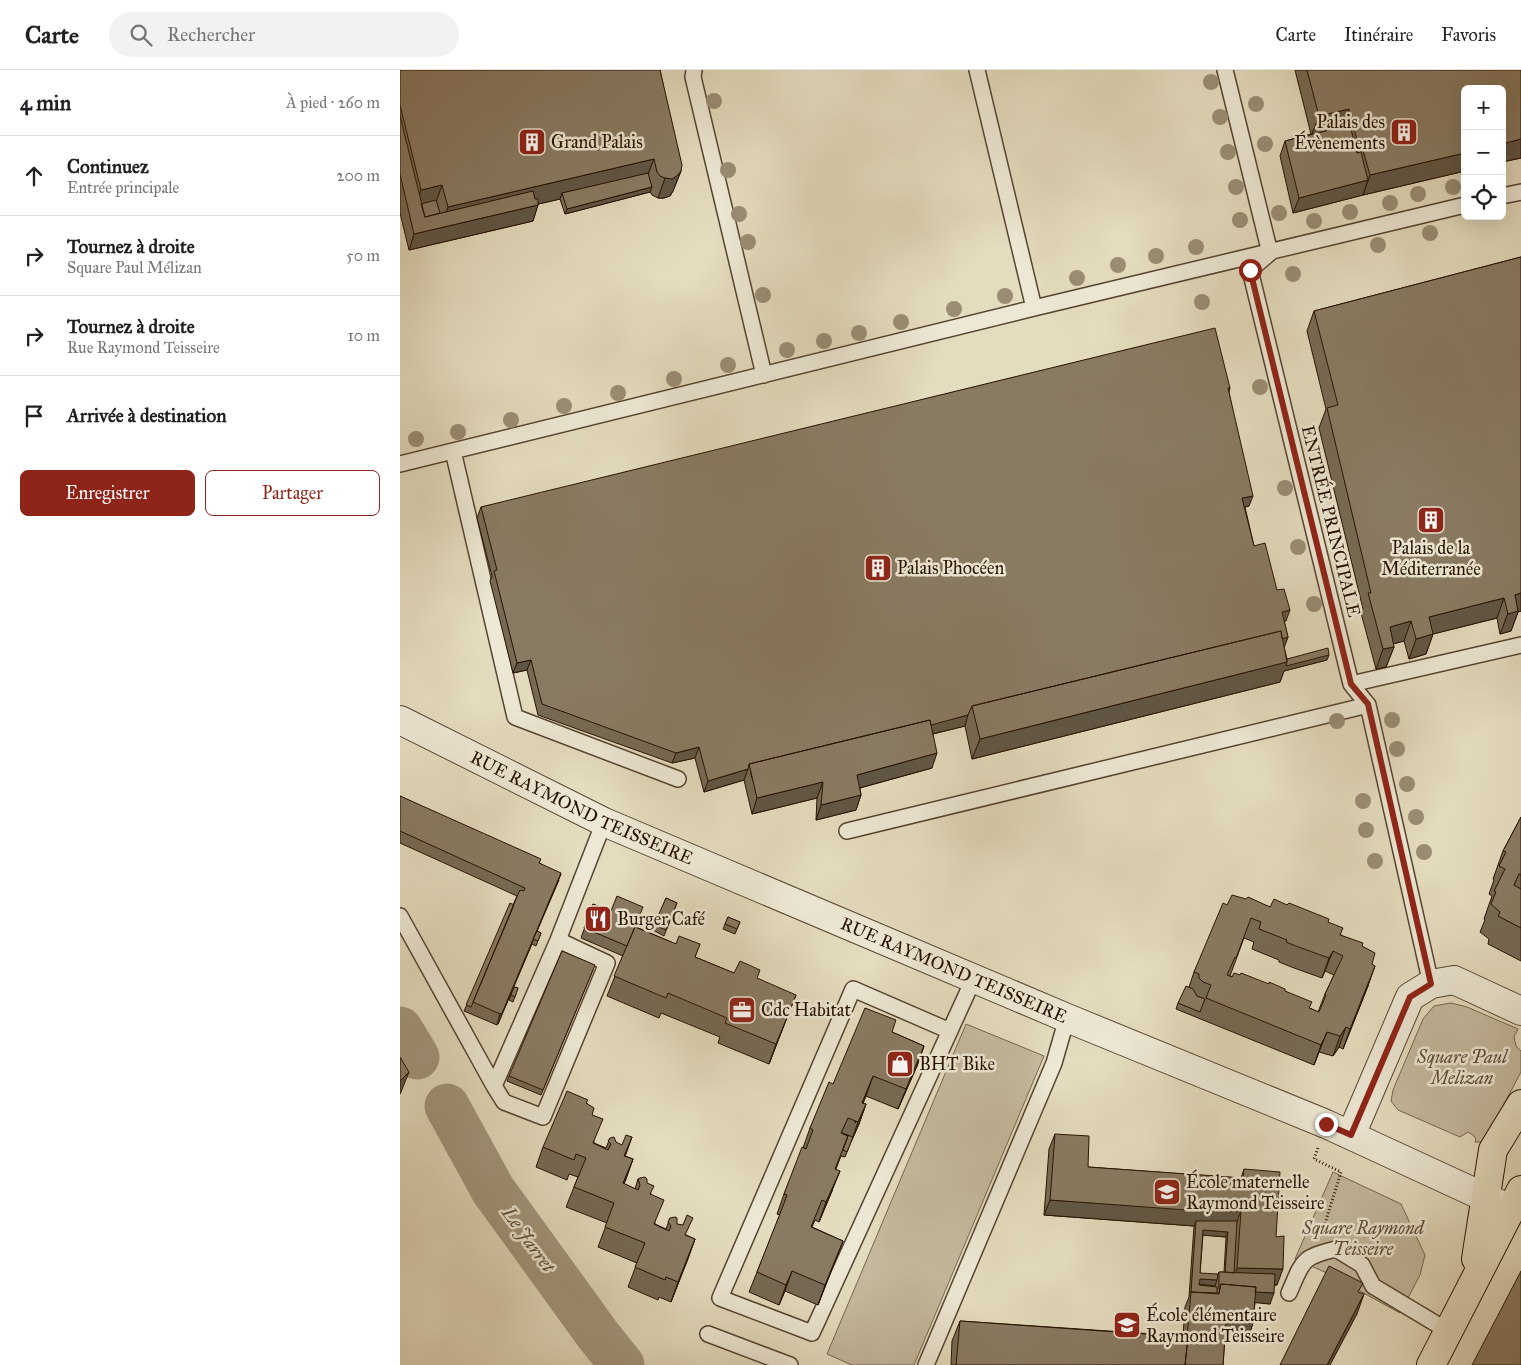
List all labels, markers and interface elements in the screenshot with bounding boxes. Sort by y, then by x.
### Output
search box [109,12,459,57]
text: Carte [25,20,79,50]
icon: search [127,21,155,49]
text: Rechercher [167,23,255,46]
text: Carte [1276,24,1316,46]
text: Itinéraire [1344,24,1413,46]
text: Favoris [1441,24,1496,46]
map controls [1461,85,1506,220]
button: + [1461,85,1506,130]
text: 4 min [20,90,71,116]
text: À pied · 260 m [286,93,380,112]
place label: Palais des Évènements [1294,111,1385,154]
building icon: Palais des Évènements [1389,117,1419,147]
building icon: Grand Palais [517,127,547,157]
button: − [1461,130,1506,175]
place label: Grand Palais [551,131,643,153]
text: Continuez [67,155,149,178]
icon: ahead [20,162,48,190]
text: 200 m [337,166,380,185]
button: locate [1461,175,1506,220]
text: Entrée principale [67,178,179,197]
text: Tournez à droite [67,235,195,258]
icon: right [20,242,48,270]
text: 50 m [346,246,380,265]
text: Square Paul Mélizan [67,258,202,277]
route start [1239,259,1262,282]
text: Tournez à droite [67,315,195,338]
icon: right [20,322,48,350]
text: 10 m [348,326,380,345]
text: Rue Raymond Teisseire [67,338,220,357]
icon: arrive [20,402,48,430]
text: Arrivée à destination [67,404,226,427]
street label: ENTRÉE PRINCIPALE [1297,422,1367,619]
button: Enregistrer [20,470,195,516]
button: Partager [205,470,380,516]
building icon: Palais de la Méditerranée [1416,505,1446,535]
place label: Palais de la Méditerranée [1381,537,1481,580]
building icon: Palais Phocéen [863,553,893,583]
place label: Palais Phocéen [897,557,1004,579]
street label: RUE RAYMOND TEISSEIRE [467,746,697,870]
restaurant icon: Burger Café [583,904,613,934]
place label: Burger Café [617,908,706,931]
street label: RUE RAYMOND TEISSEIRE [837,912,1071,1028]
office icon: Cdc Habitat [727,995,757,1025]
place label: Cdc Habitat [761,999,851,1021]
park label: Square Paul Melizan [1416,1046,1509,1089]
shop icon: BHT Bike [885,1049,915,1079]
place label: BHT Bike [919,1053,995,1075]
route end [1315,1113,1338,1136]
place label: École maternelle Raymond Teisseire [1186,1169,1324,1214]
school or university icon: École maternelle Raymond Teisseire [1152,1177,1182,1207]
water label: Le Jarret [497,1201,561,1277]
park label: Square Raymond Teisseire [1301,1217,1426,1260]
place label: École élémentaire Raymond Teisseire [1146,1302,1284,1347]
school or university icon: École élémentaire Raymond Teisseire [1112,1310,1142,1340]

